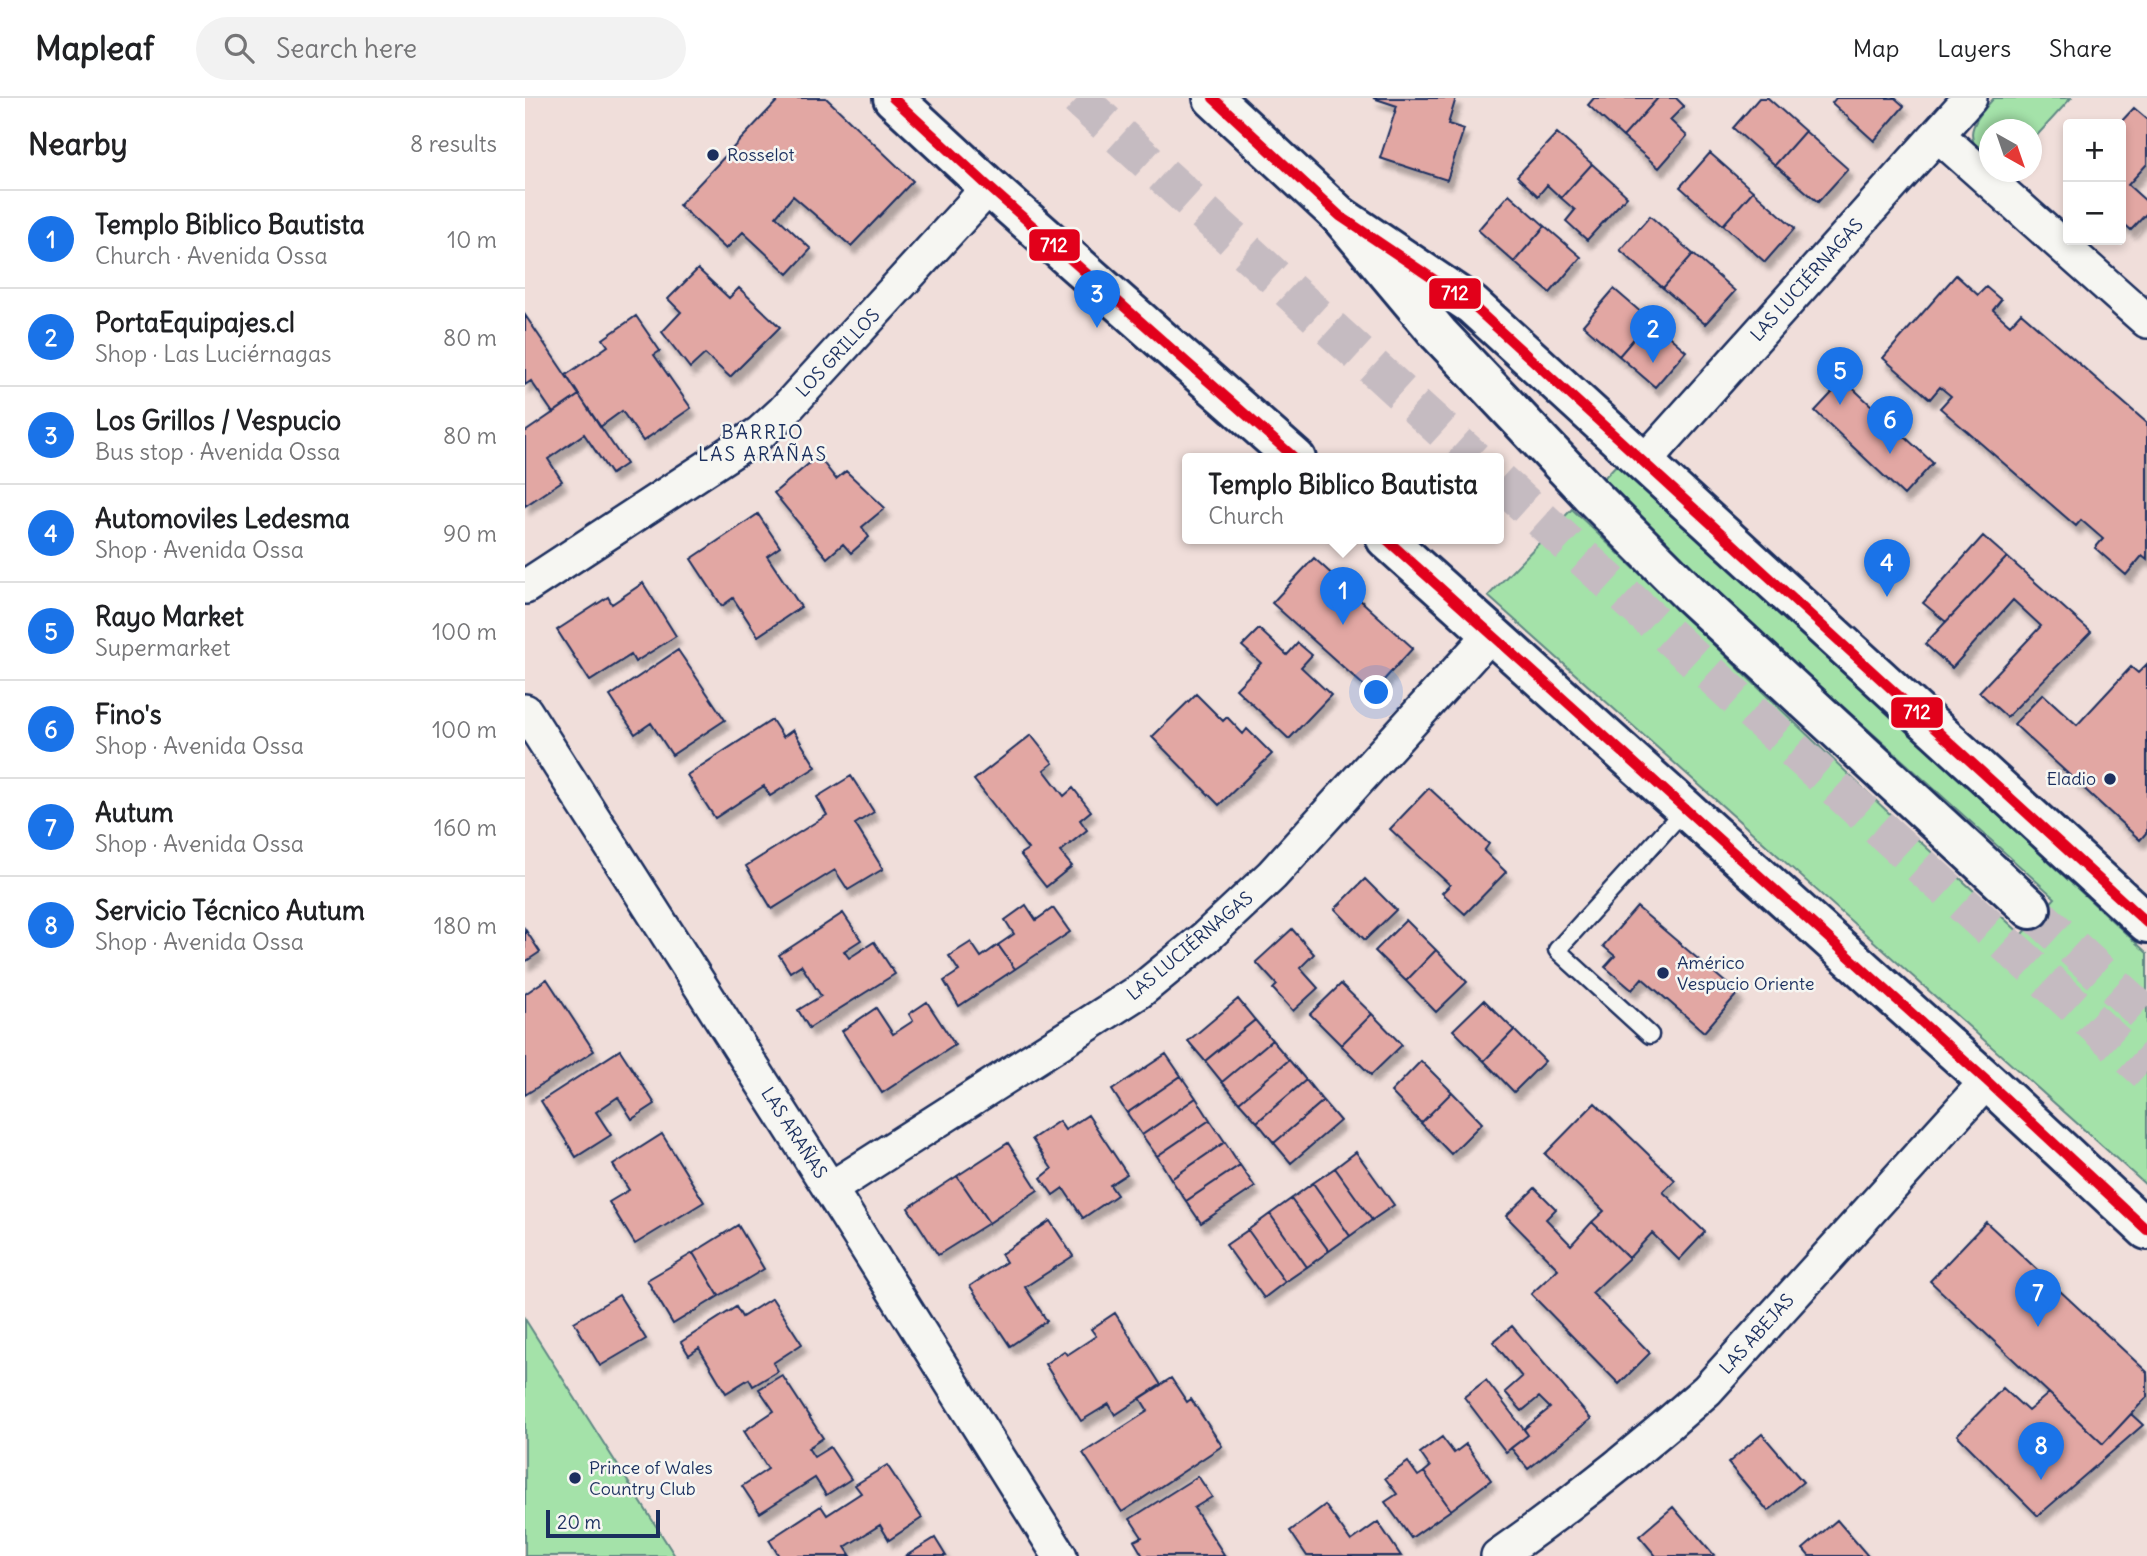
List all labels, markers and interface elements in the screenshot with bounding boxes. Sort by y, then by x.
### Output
search box [196,17,686,80]
text: Mapleaf [35,27,154,69]
icon: search [220,29,258,67]
text: Search here [276,32,417,65]
text: Map [1853,33,1899,63]
text: Layers [1937,33,2011,63]
text: Share [2049,33,2112,63]
north arrow [1979,119,2042,182]
map controls [2063,119,2126,245]
button: + [2063,119,2126,182]
text: Nearby [28,125,128,163]
text: 8 results [410,129,497,158]
place label: Rosselot [727,143,795,166]
marker: Rosselot [705,147,721,163]
button: − [2063,182,2126,245]
text: Templo Biblico Bautista [95,208,365,241]
street label: LAS LUCIÉRNAGAS [1745,213,1868,346]
text: 1 [46,225,56,254]
text: 10 m [447,225,497,254]
line badge: 712 [1028,228,1081,262]
text: 712 [1040,233,1068,257]
text: Church · Avenida Ossa [95,241,328,270]
pin: 3 [1074,270,1120,328]
line badge: 712 [1428,277,1482,310]
text: 712 [1441,281,1469,305]
street label: LOS GRILLOS [791,304,884,402]
pin: 2 [1630,305,1676,363]
text: PortaEquipajes.cl [95,306,295,339]
text: 2 [45,323,57,352]
text: 80 m [443,323,497,352]
text: Shop · Las Luciérnagas [95,339,332,368]
pin: 5 [1817,347,1863,405]
pin: 6 [1867,396,1913,454]
text: Los Grillos / Vespucio [95,404,341,437]
district label: BARRIO LAS ARAÑAS [698,420,828,466]
text: 3 [44,421,58,450]
text: 80 m [443,421,497,450]
text: Bus stop · Avenida Ossa [95,437,340,466]
popup [1182,453,1504,544]
text: Templo Biblico Bautista [1208,468,1478,501]
text: Church [1208,501,1284,530]
text: Automoviles Ledesma [95,502,350,535]
text: 4 [44,519,58,548]
text: 90 m [443,519,497,548]
text: Shop · Avenida Ossa [95,535,304,564]
pin: 4 [1864,539,1910,597]
pin: 1 [1320,567,1366,625]
text: Rayo Market [95,600,244,633]
text: 5 [44,617,58,646]
text: 100 m [432,617,497,646]
text: Supermarket [95,633,231,662]
your location [1359,675,1393,709]
line badge: 712 [1890,696,1944,729]
text: Fino's [95,698,162,731]
text: 712 [1903,700,1931,724]
text: 6 [44,715,58,744]
text: 100 m [432,715,497,744]
text: Shop · Avenida Ossa [95,731,304,760]
place label: Eladio [2046,767,2096,790]
marker: Eladio [2102,771,2118,787]
text: Autum [95,796,174,829]
text: 7 [45,813,57,842]
text: 160 m [434,813,497,842]
text: Shop · Avenida Ossa [95,829,304,858]
street label: LAS LUCIÉRNAGAS [1122,886,1257,1005]
text: Servicio Técnico Autum [95,894,365,927]
text: 8 [44,911,58,940]
text: 180 m [434,911,497,940]
text: Shop · Avenida Ossa [95,927,304,956]
place label: Américo Vespucio Oriente [1677,951,1815,995]
marker: Américo Vespucio Oriente [1655,965,1671,981]
street label: LAS ARAÑAS [756,1083,832,1183]
pin: 7 [2015,1269,2061,1327]
street label: LAS ABEJAS [1714,1289,1799,1379]
pin: 8 [2018,1422,2064,1480]
place label: Prince of Wales Country Club [589,1456,713,1500]
marker: Prince of Wales Country Club [567,1470,583,1486]
scale bar [546,1507,660,1539]
text: 20 m [557,1510,601,1534]

